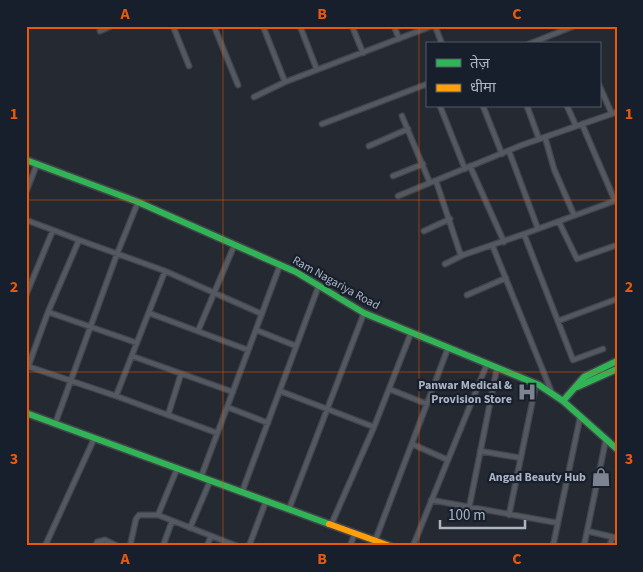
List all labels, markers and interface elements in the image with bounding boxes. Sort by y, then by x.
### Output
text: A [119,3,130,25]
text: B [317,3,327,25]
text: C [512,3,522,25]
legend [426,42,600,108]
text: तेज़ [470,53,491,74]
text: धीमा [470,77,497,98]
text: 1 [10,103,18,125]
text: 1 [625,103,633,125]
street label: Ram Nagariya Road [289,252,383,314]
text: 2 [10,276,18,298]
text: 2 [625,276,633,298]
place label: Panwar Medical & Provision Store [418,377,512,408]
hospital icon: Panwar Medical & Provision Store [516,381,538,403]
text: 3 [10,448,18,470]
text: 3 [625,448,633,470]
shop icon: Angad Beauty Hub [590,466,612,488]
place label: Angad Beauty Hub [488,469,586,486]
scale bar [440,497,526,529]
text: 100 m [448,505,486,526]
text: A [119,548,130,570]
text: B [317,548,327,570]
text: C [512,548,522,570]

